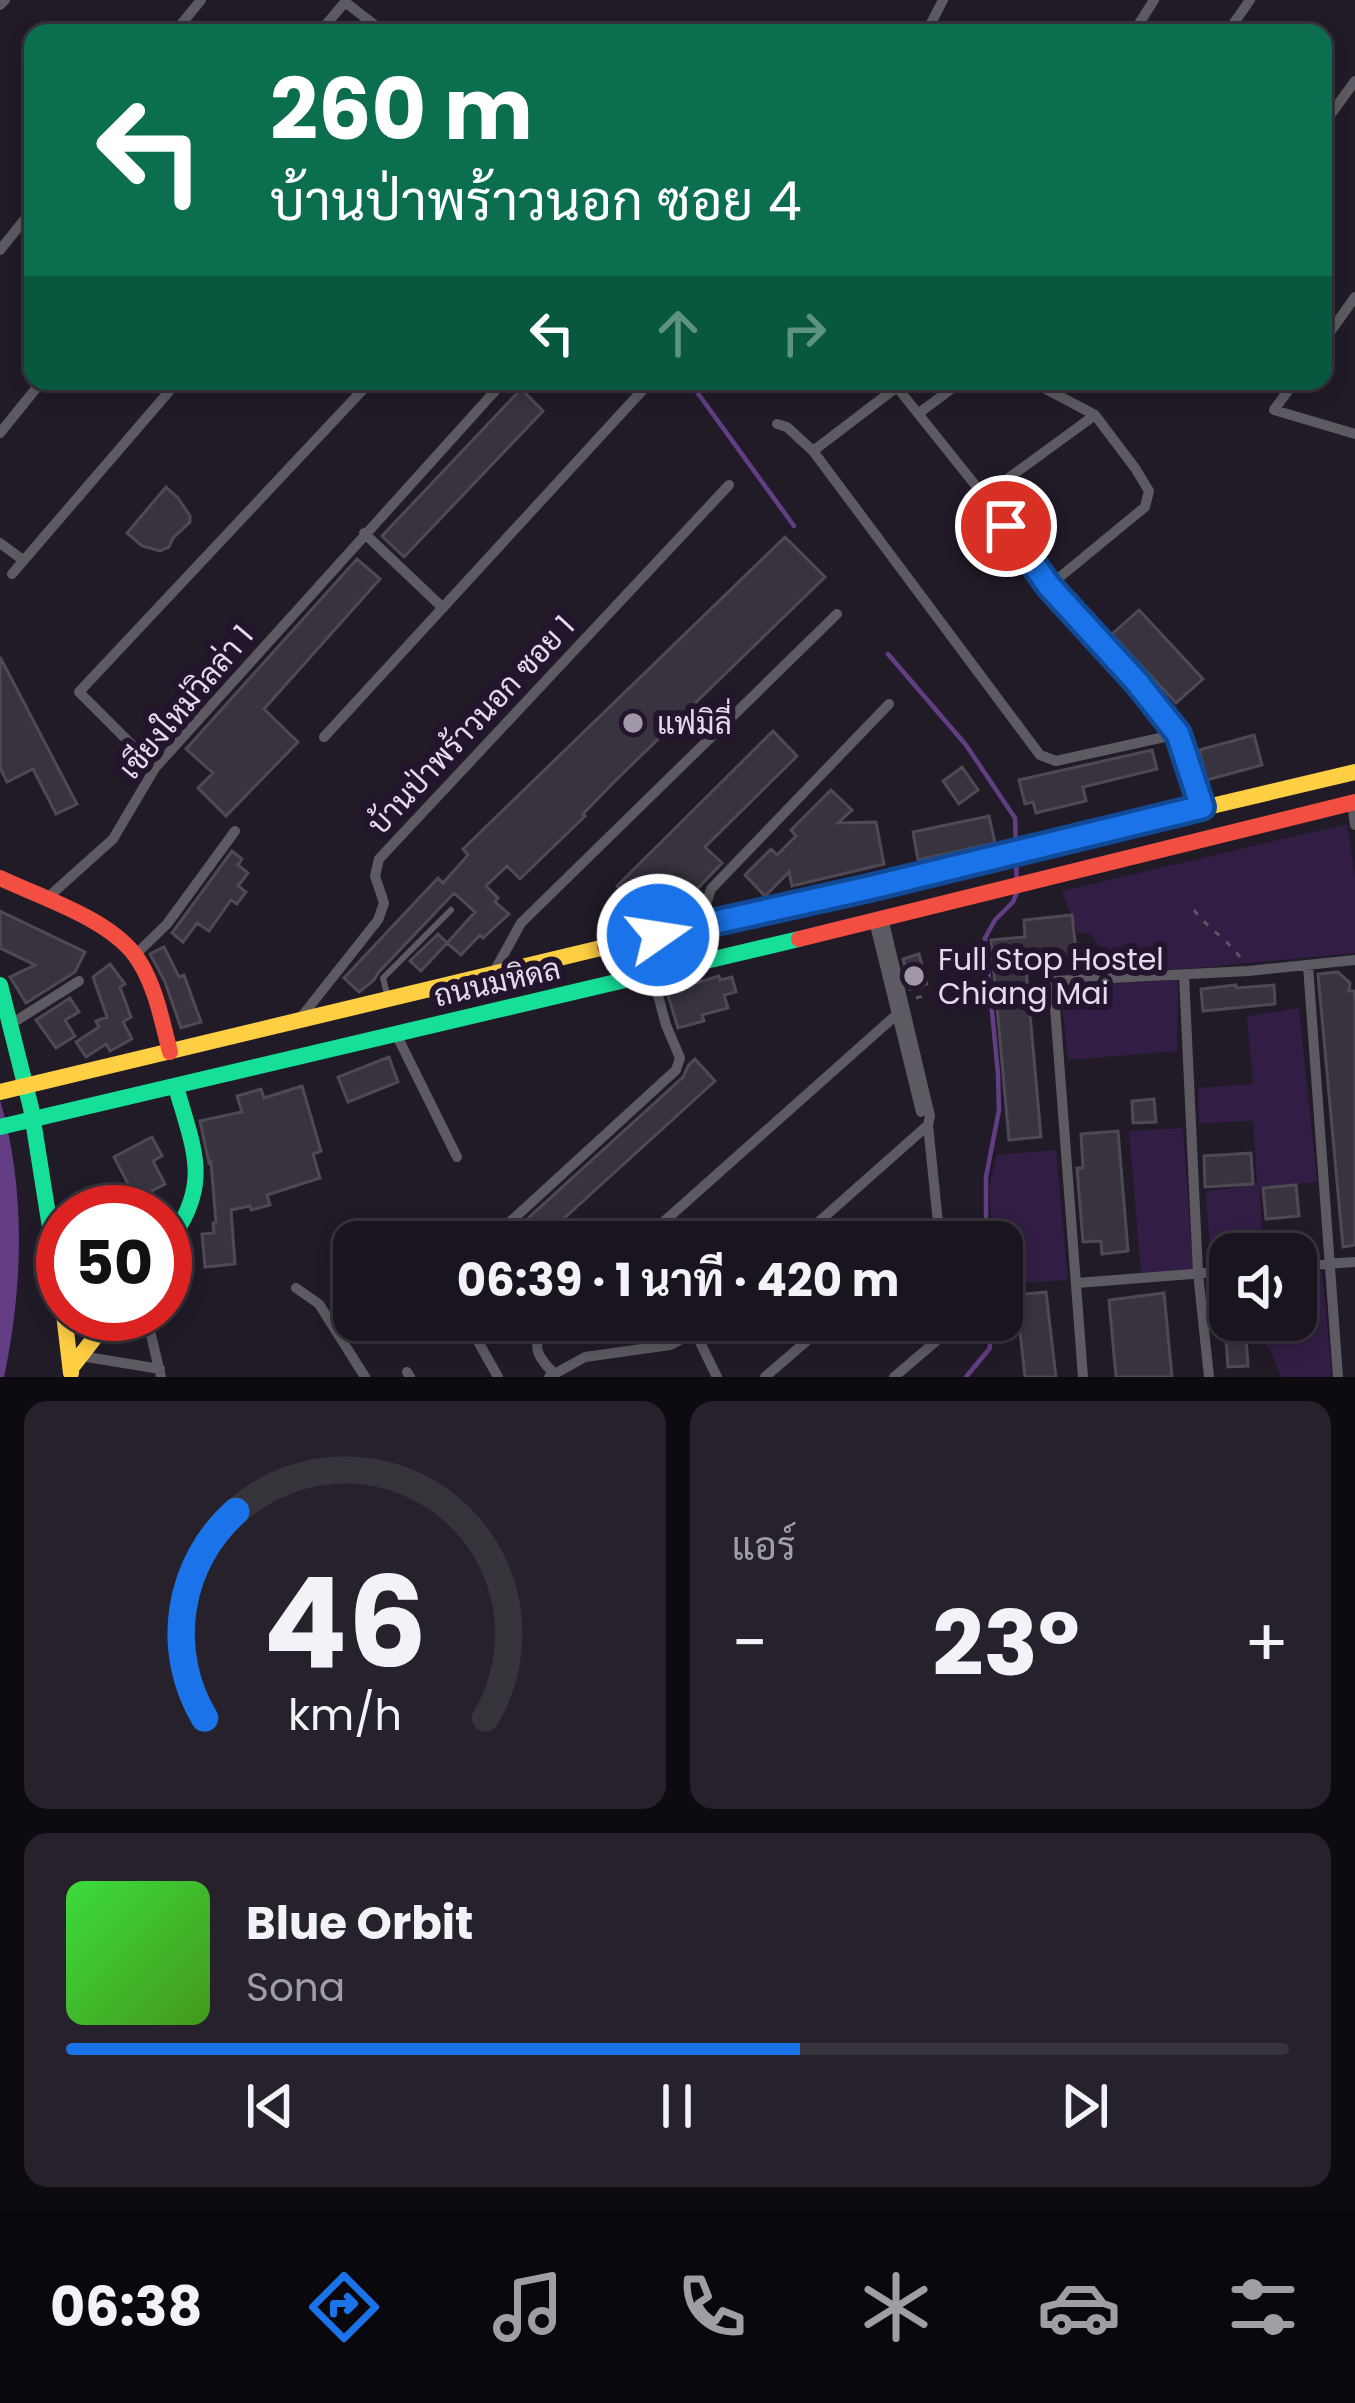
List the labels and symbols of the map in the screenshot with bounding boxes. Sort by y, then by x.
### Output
pin [955,475,1057,577]
street label: บ้านป่าพร้าวนอก ซอย 1 [358,606,584,844]
street label: เชียงใหม่วิลล่า 1 [109,616,263,788]
place label: แฟมิลี่ [657,698,732,745]
marker: แฟมิลี่ [620,710,646,736]
position arrow [595,872,721,998]
place label: Full Stop Hostel Chiang Mai [938,938,1164,1015]
street label: ถนนมหิดล [430,947,564,1017]
marker: Full Stop Hostel Chiang Mai [901,963,927,989]
speed limit sign: 50 [36,1185,192,1341]

